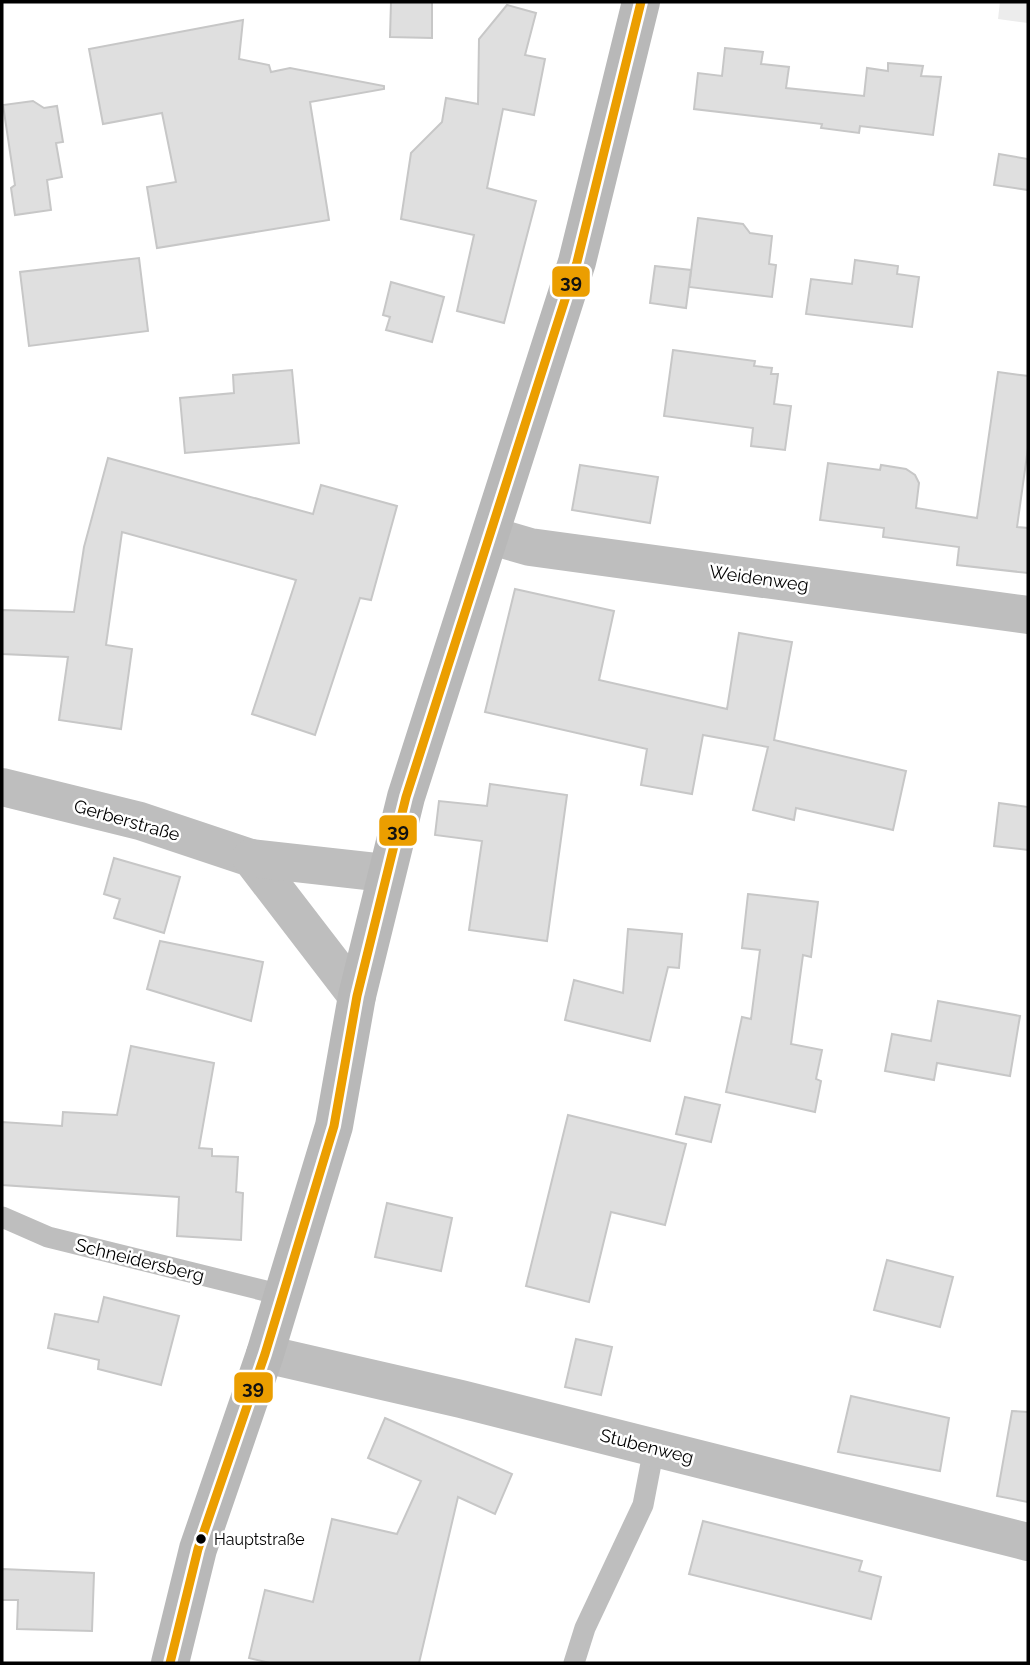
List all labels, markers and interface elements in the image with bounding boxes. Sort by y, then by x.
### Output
line badge: 39 [551,265,591,298]
text: 39 [560,270,582,292]
street label: Weidenweg [708,561,810,595]
street label: Gerberstraße [72,795,183,845]
line badge: 39 [378,814,418,847]
text: 39 [387,819,409,841]
street label: Schneidersberg [73,1234,207,1286]
line badge: 39 [233,1371,274,1404]
text: 39 [242,1376,264,1398]
street label: Stubenweg [598,1424,696,1468]
place label: Hauptstraße [214,1530,305,1549]
marker: Hauptstraße [194,1532,208,1546]

